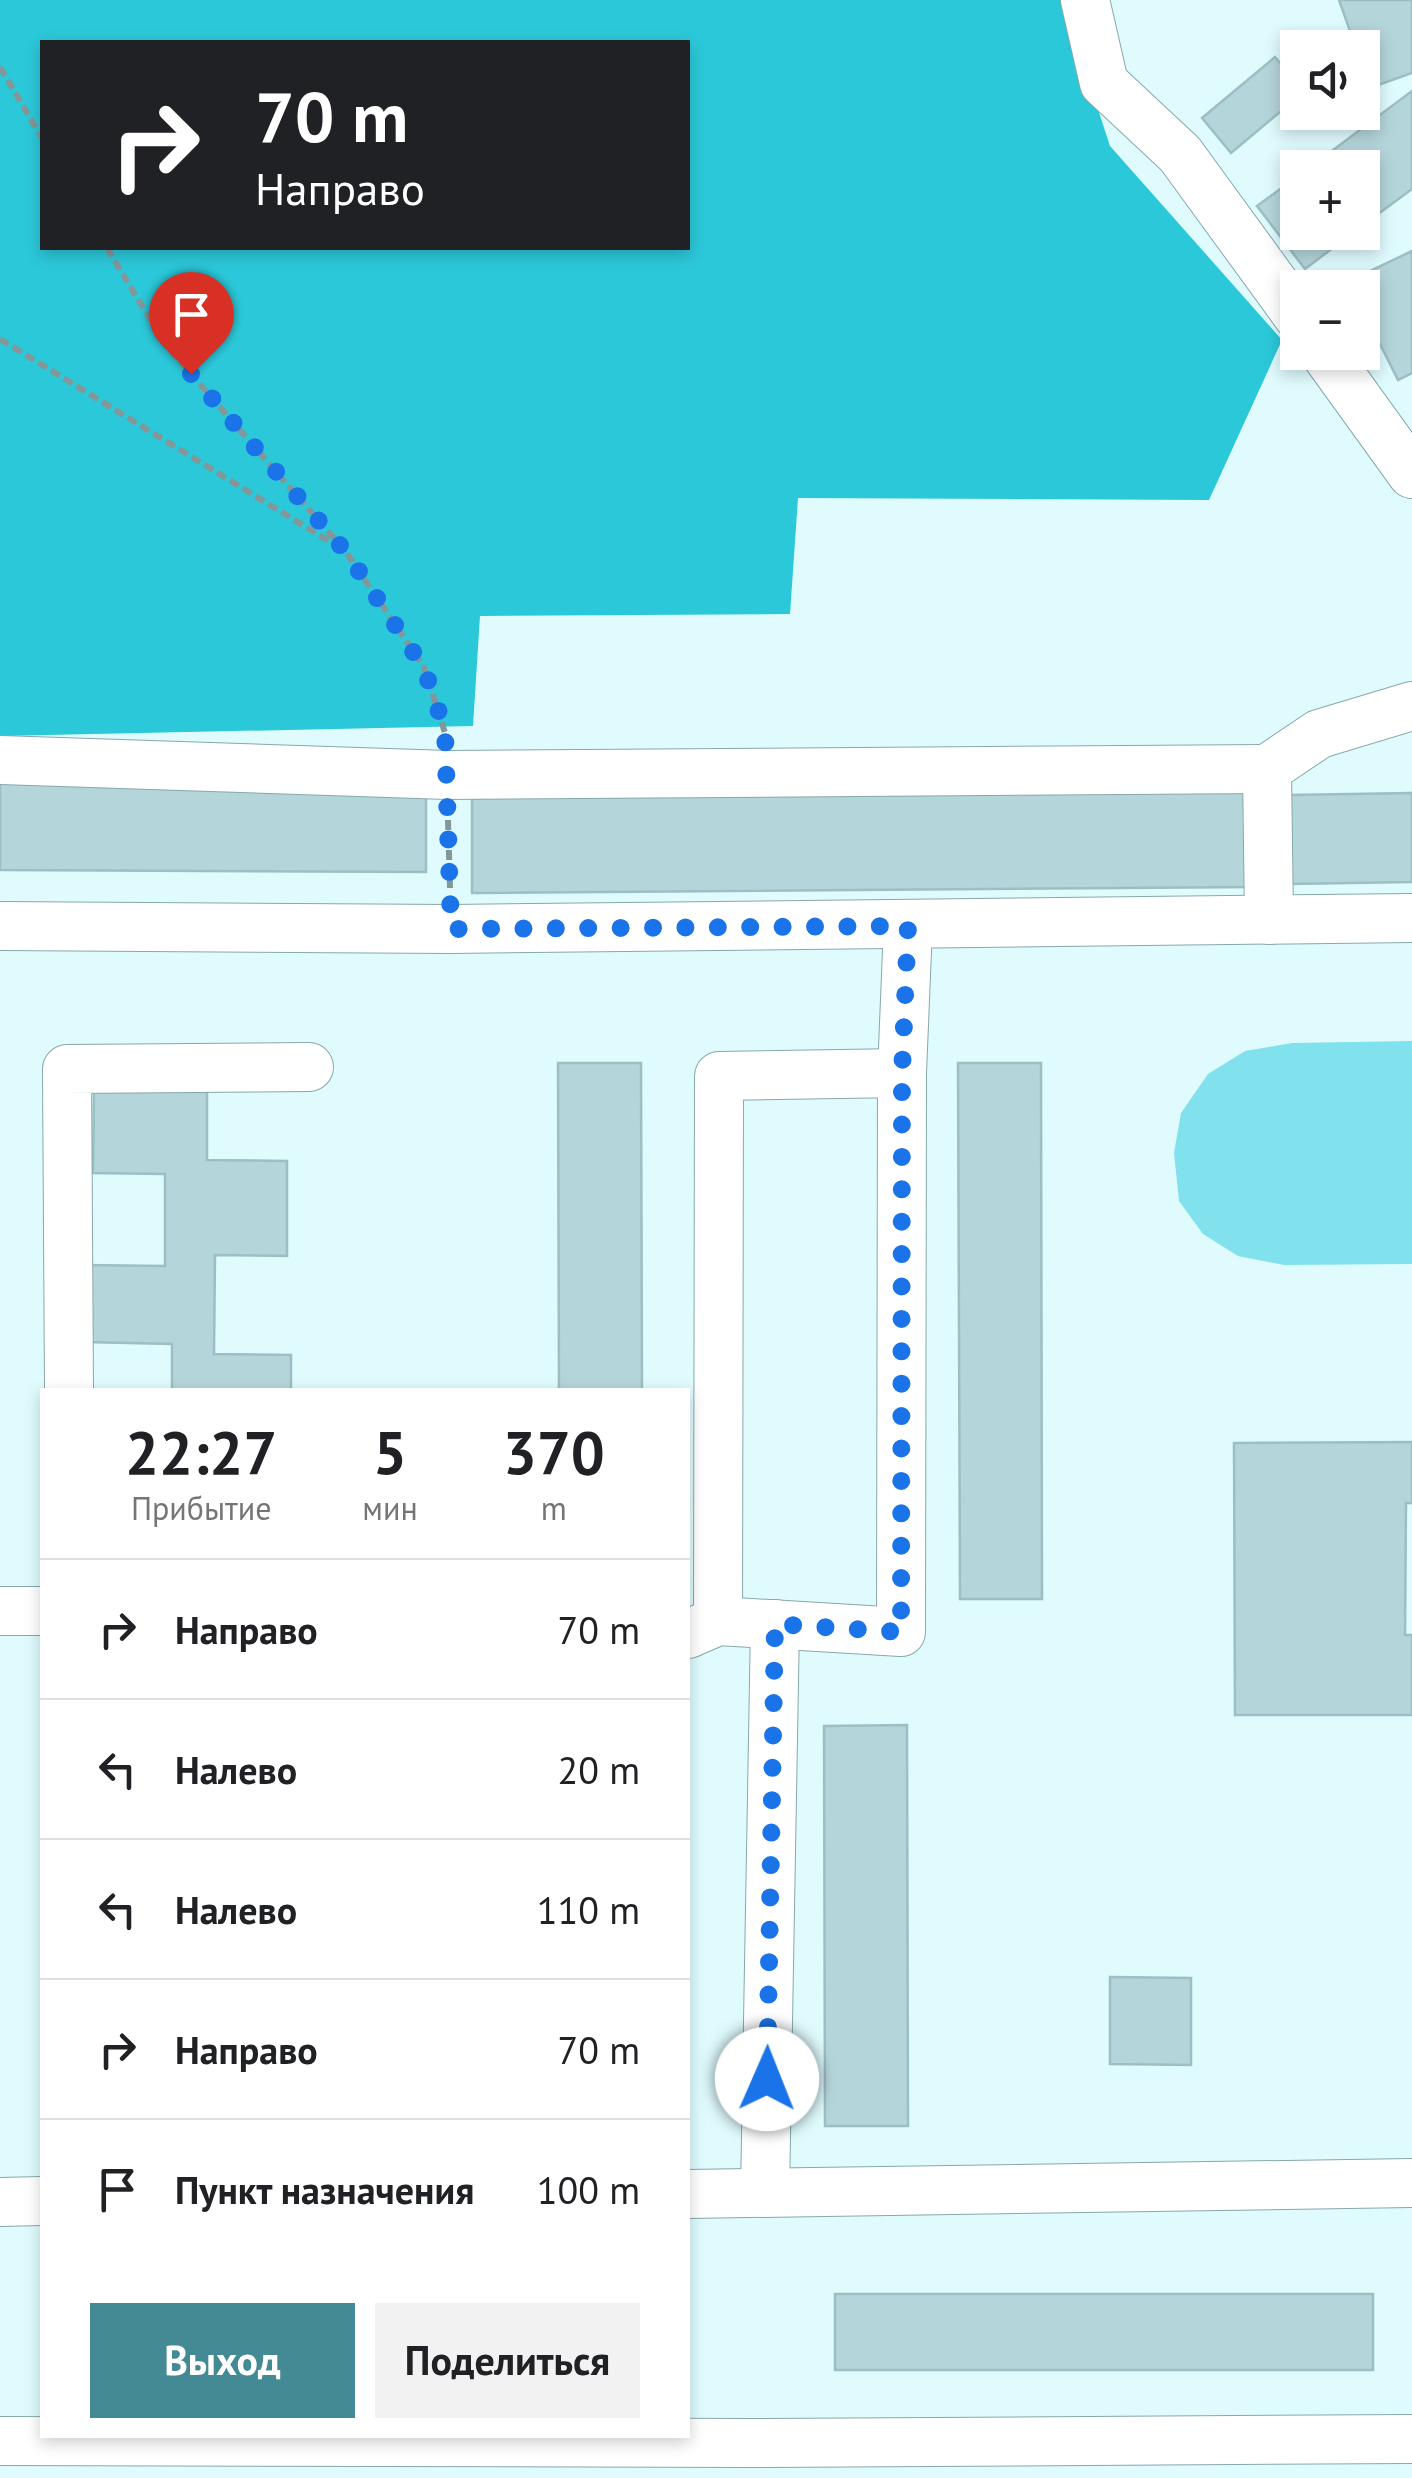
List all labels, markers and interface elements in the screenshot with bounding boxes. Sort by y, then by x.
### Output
map controls [1280,30,1380,370]
button: sound [1280,30,1380,130]
text: 70 m [255,71,408,161]
icon: right [90,80,220,210]
button: + [1280,150,1380,250]
text: Направо [255,159,425,217]
button: − [1280,270,1380,370]
pin [149,272,234,375]
icon: arrive [164,287,219,342]
text: 22:27 [125,1413,277,1491]
text: 5 [373,1413,407,1491]
text: 370 [503,1413,605,1491]
text: Прибытие [131,1487,271,1529]
text: мин [362,1487,418,1529]
text: m [541,1487,567,1529]
icon: right [90,1602,145,1657]
text: Направо [175,1605,318,1654]
text: 70 m [558,1605,640,1654]
icon: left [90,1742,145,1797]
text: Налево [175,1745,297,1794]
text: 20 m [558,1745,640,1794]
icon: left [90,1882,145,1937]
text: Налево [175,1885,297,1934]
text: 110 m [537,1885,640,1934]
icon: right [90,2022,145,2077]
text: Направо [175,2025,318,2074]
text: 70 m [558,2025,640,2074]
position arrow [715,2027,819,2131]
icon: arrive [90,2162,145,2217]
text: Пункт назначения [175,2165,474,2214]
text: 100 m [537,2165,640,2214]
button: Выход [90,2303,355,2418]
button: Поделиться [375,2303,640,2418]

